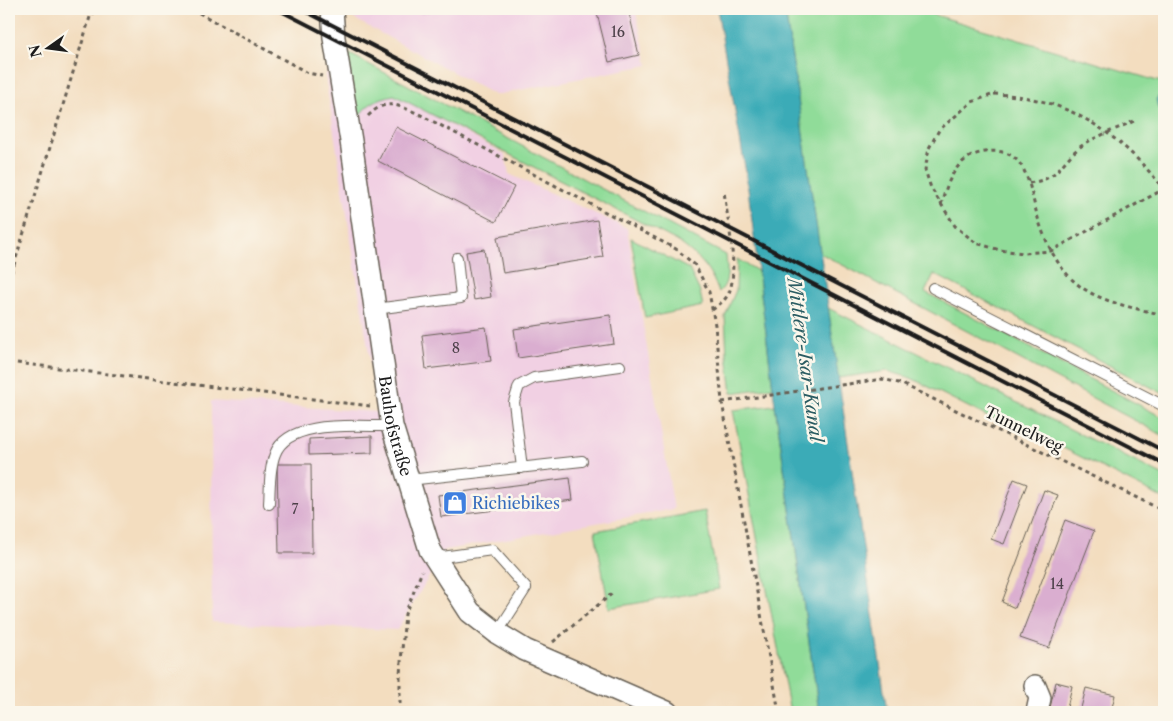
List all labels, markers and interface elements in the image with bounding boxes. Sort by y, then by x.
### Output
north arrow [22,22,72,72]
house number: 16 [611,23,625,41]
text: N [25,43,46,59]
water label: Mittlere-Isar-Kanal [782,275,828,446]
house number: 8 [452,339,460,357]
street label: Bauhofstraße [375,374,417,479]
street label: Tunnelweg [981,401,1067,457]
shop icon: Richiebikes [442,490,468,516]
place label: Richiebikes [472,493,560,513]
house number: 7 [292,500,299,518]
house number: 14 [1050,575,1064,593]

